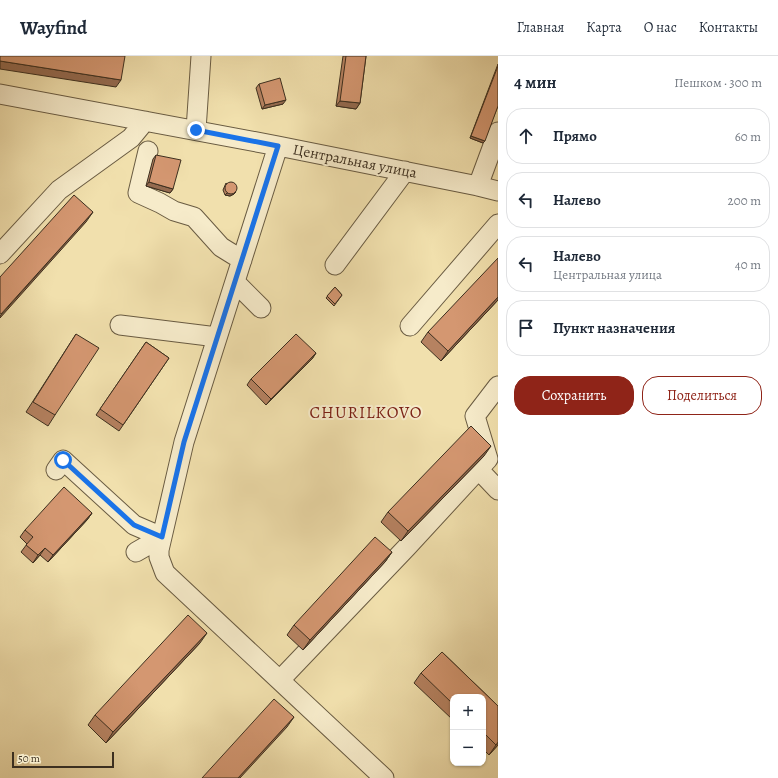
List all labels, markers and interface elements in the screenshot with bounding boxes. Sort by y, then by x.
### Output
text: Wayfind [20,15,87,41]
text: Главная [517,18,564,37]
text: Карта [586,18,622,37]
text: О нас [644,18,677,37]
text: Контакты [699,18,758,37]
text: 4 мин [514,71,557,94]
text: Пешком · 300 m [674,74,762,91]
route end [187,121,205,139]
icon: ahead [515,125,537,147]
text: Прямо [553,126,597,146]
text: 60 m [735,128,761,145]
street label: Центральная улица [291,139,419,183]
icon: left [515,189,537,211]
text: Налево [553,190,601,210]
text: 200 m [728,192,761,209]
text: Налево [553,246,601,266]
icon: left [515,253,537,275]
text: 40 m [735,256,761,273]
text: Центральная улица [553,266,662,283]
icon: arrive [515,317,537,339]
text: Пункт назначения [553,318,675,338]
button: Сохранить [514,376,634,415]
button: Поделиться [642,376,762,415]
district label: CHURILKOVO [309,401,423,424]
route start [54,451,72,469]
map controls [450,694,486,766]
button: + [450,694,486,730]
button: − [450,730,486,766]
scale bar [12,750,114,769]
text: 50 m [18,751,40,766]

